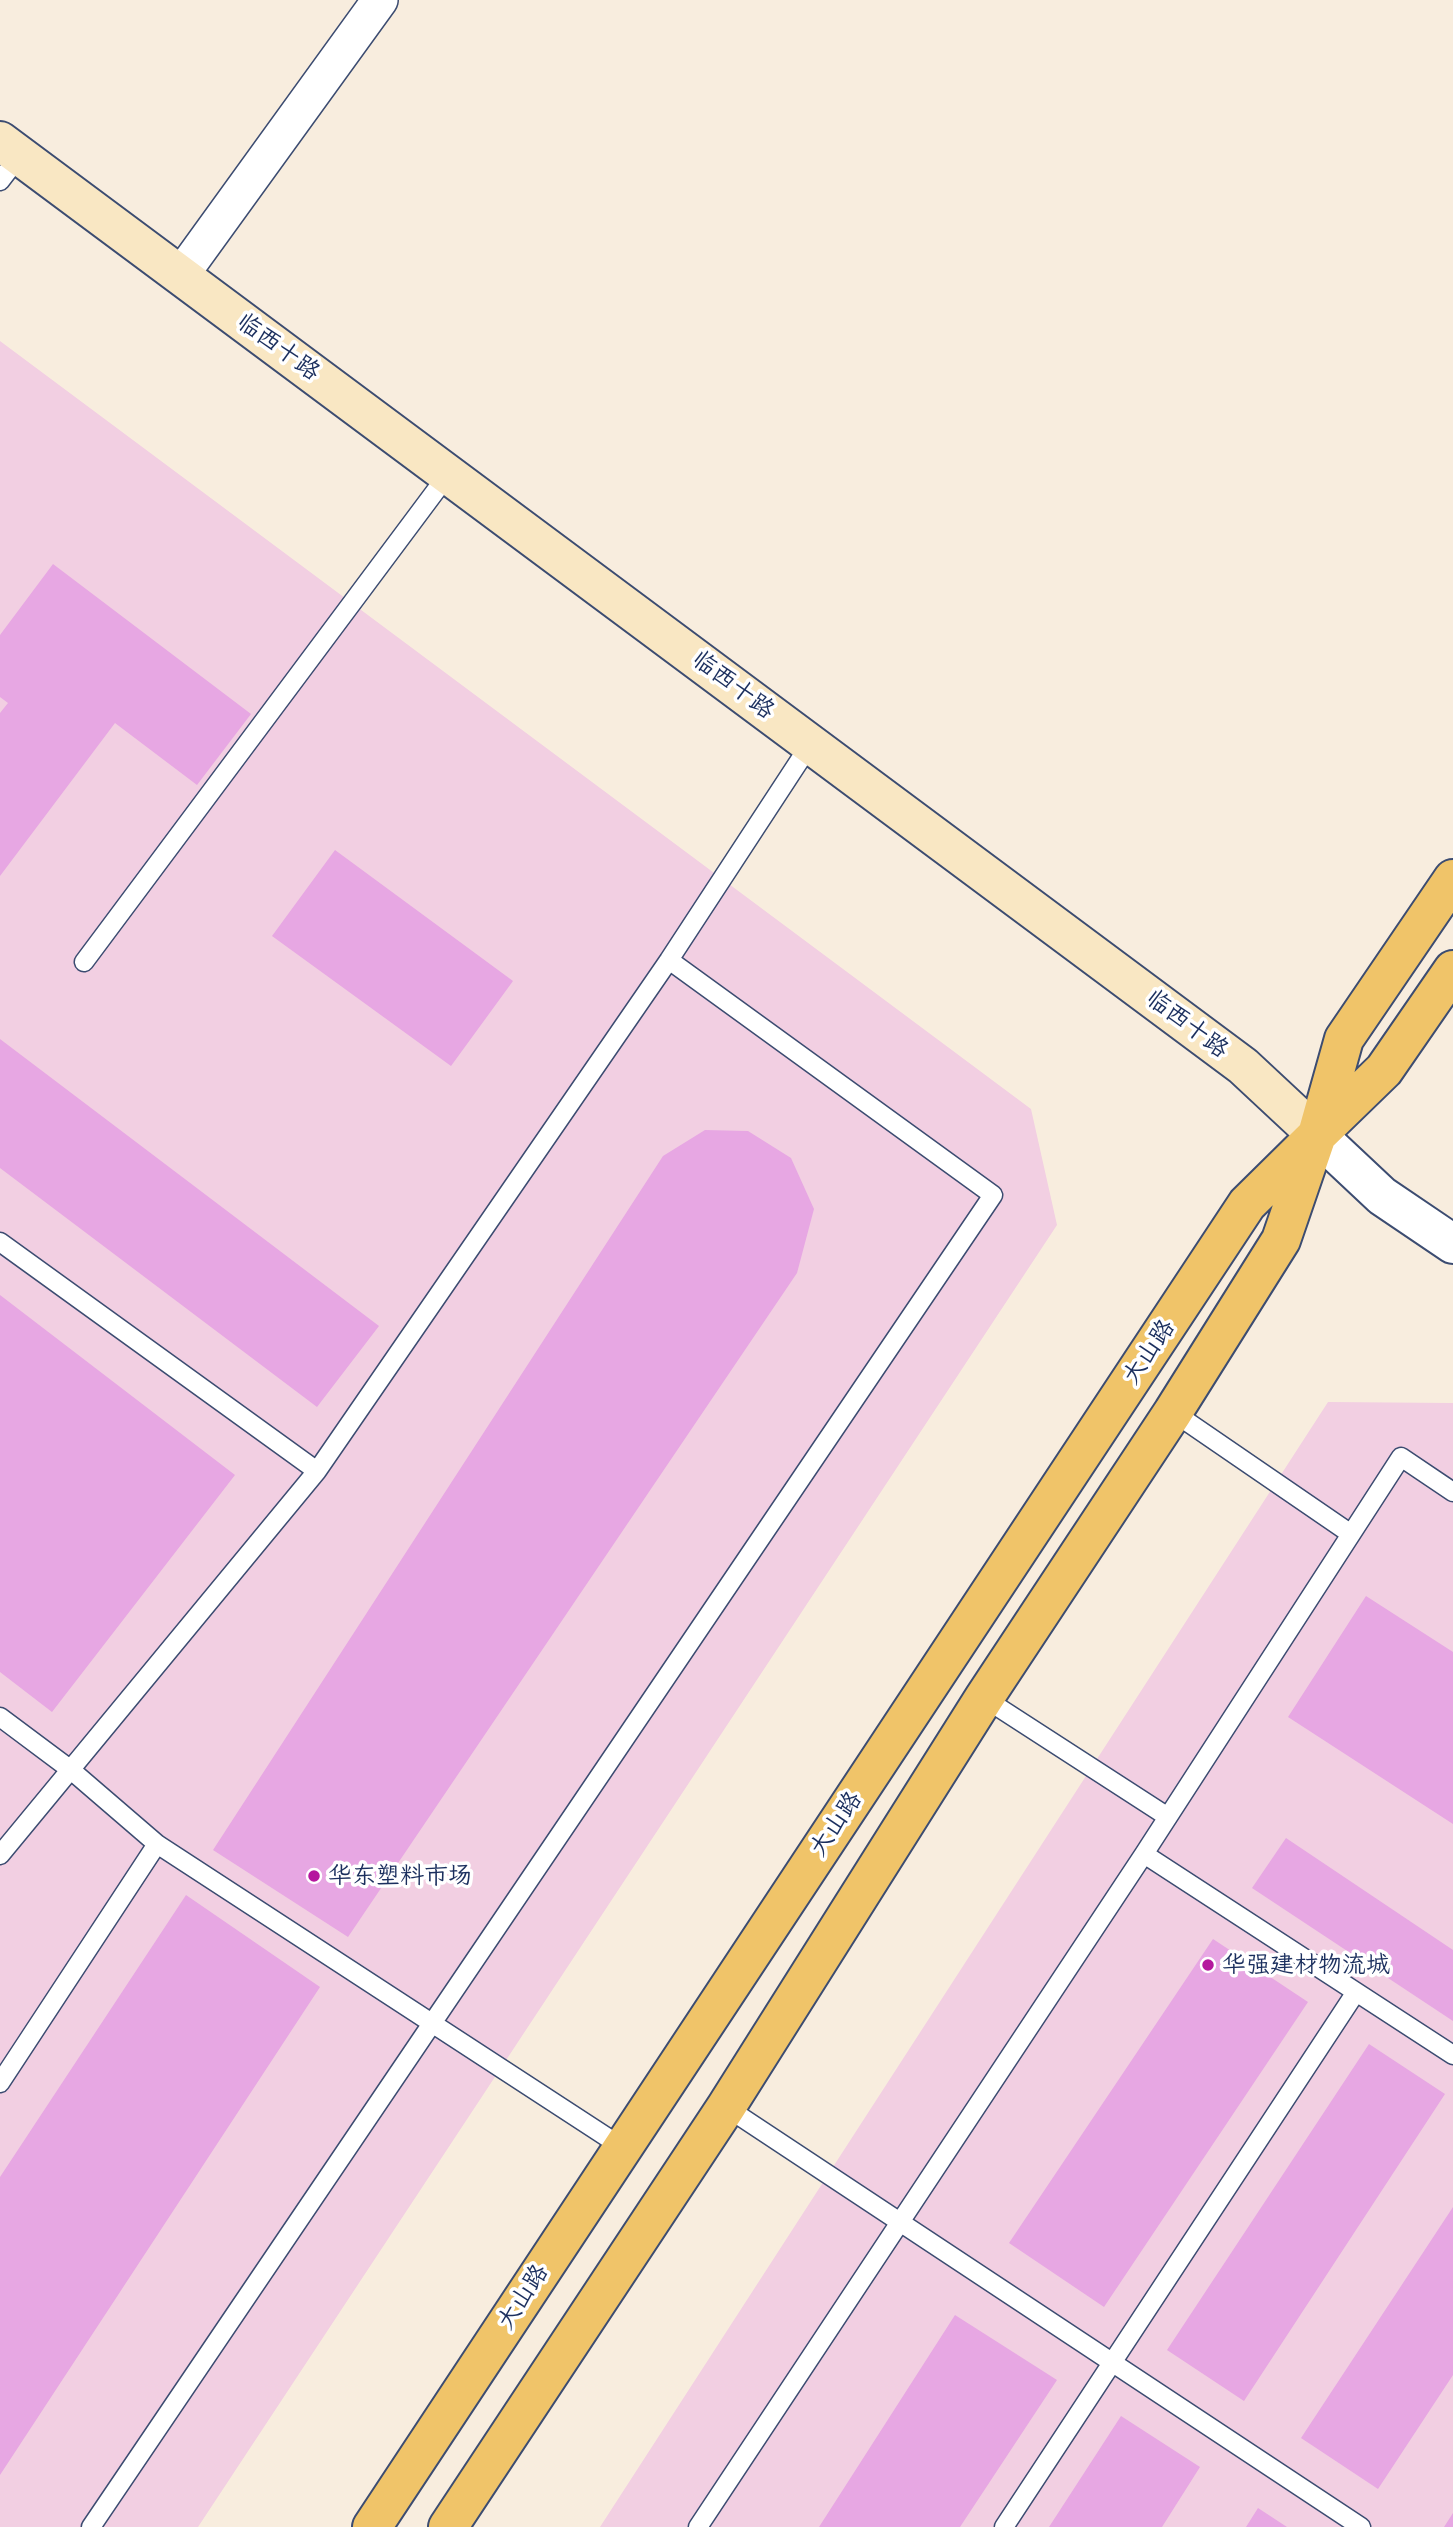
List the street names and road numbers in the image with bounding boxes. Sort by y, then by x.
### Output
street label: 临西十路 [231,307,325,387]
street label: 临西十路 [686,645,780,725]
street label: 临西十路 [1140,984,1234,1064]
street label: 大山路 [1117,1314,1181,1390]
street label: 大山路 [804,1786,868,1862]
street label: 大山路 [491,2259,555,2335]

